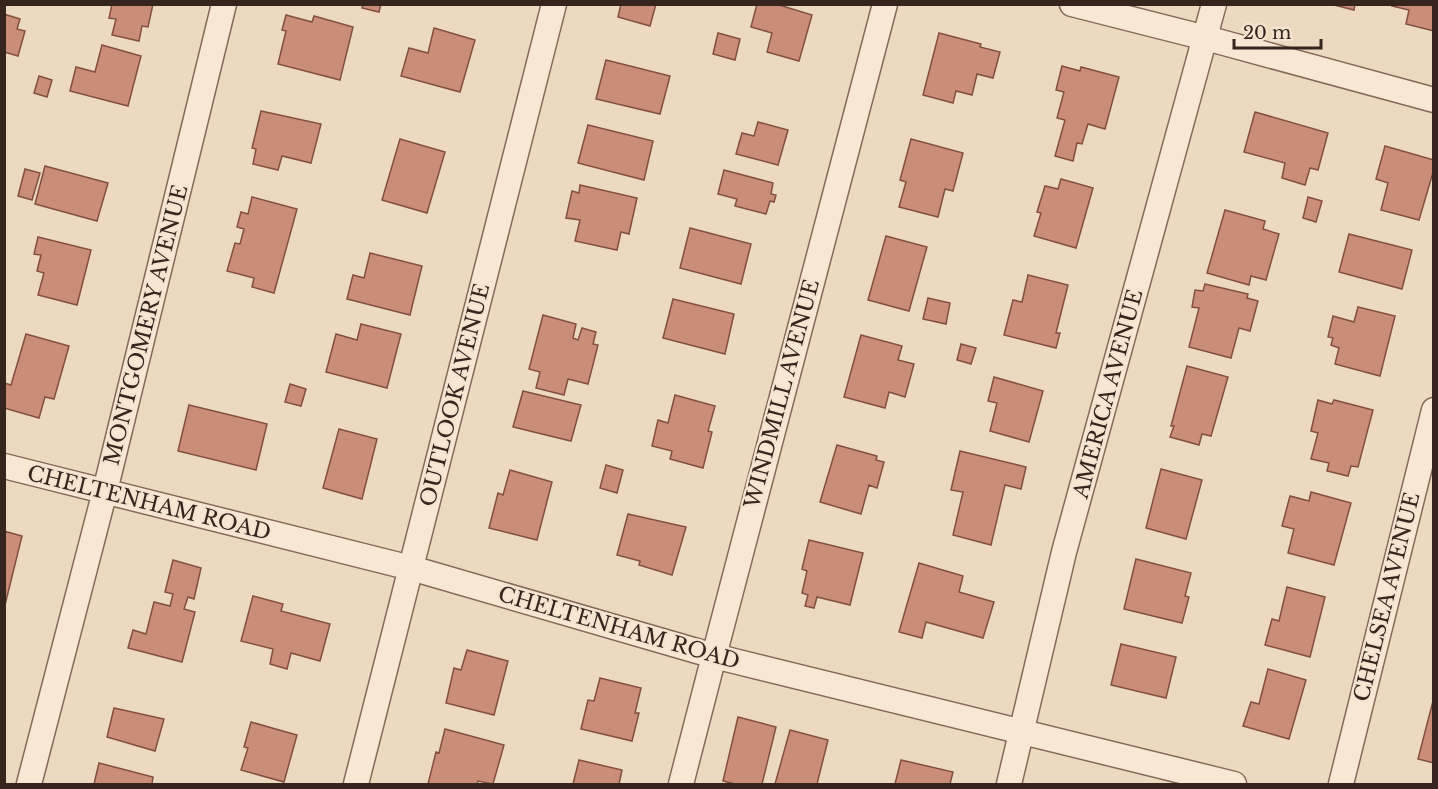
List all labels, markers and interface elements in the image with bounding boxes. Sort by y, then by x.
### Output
scale bar [1234,12,1321,50]
text: 20 m [1243,22,1291,44]
street label: MONTGOMERY AVENUE [99,182,193,468]
street label: WINDMILL AVENUE [739,277,825,512]
street label: OUTLOOK AVENUE [415,281,495,509]
street label: AMERICA AVENUE [1067,287,1148,502]
street label: CHELTENHAM ROAD [24,460,274,546]
street label: CHELSEA AVENUE [1348,490,1426,704]
street label: CHELTENHAM ROAD [495,581,743,675]

